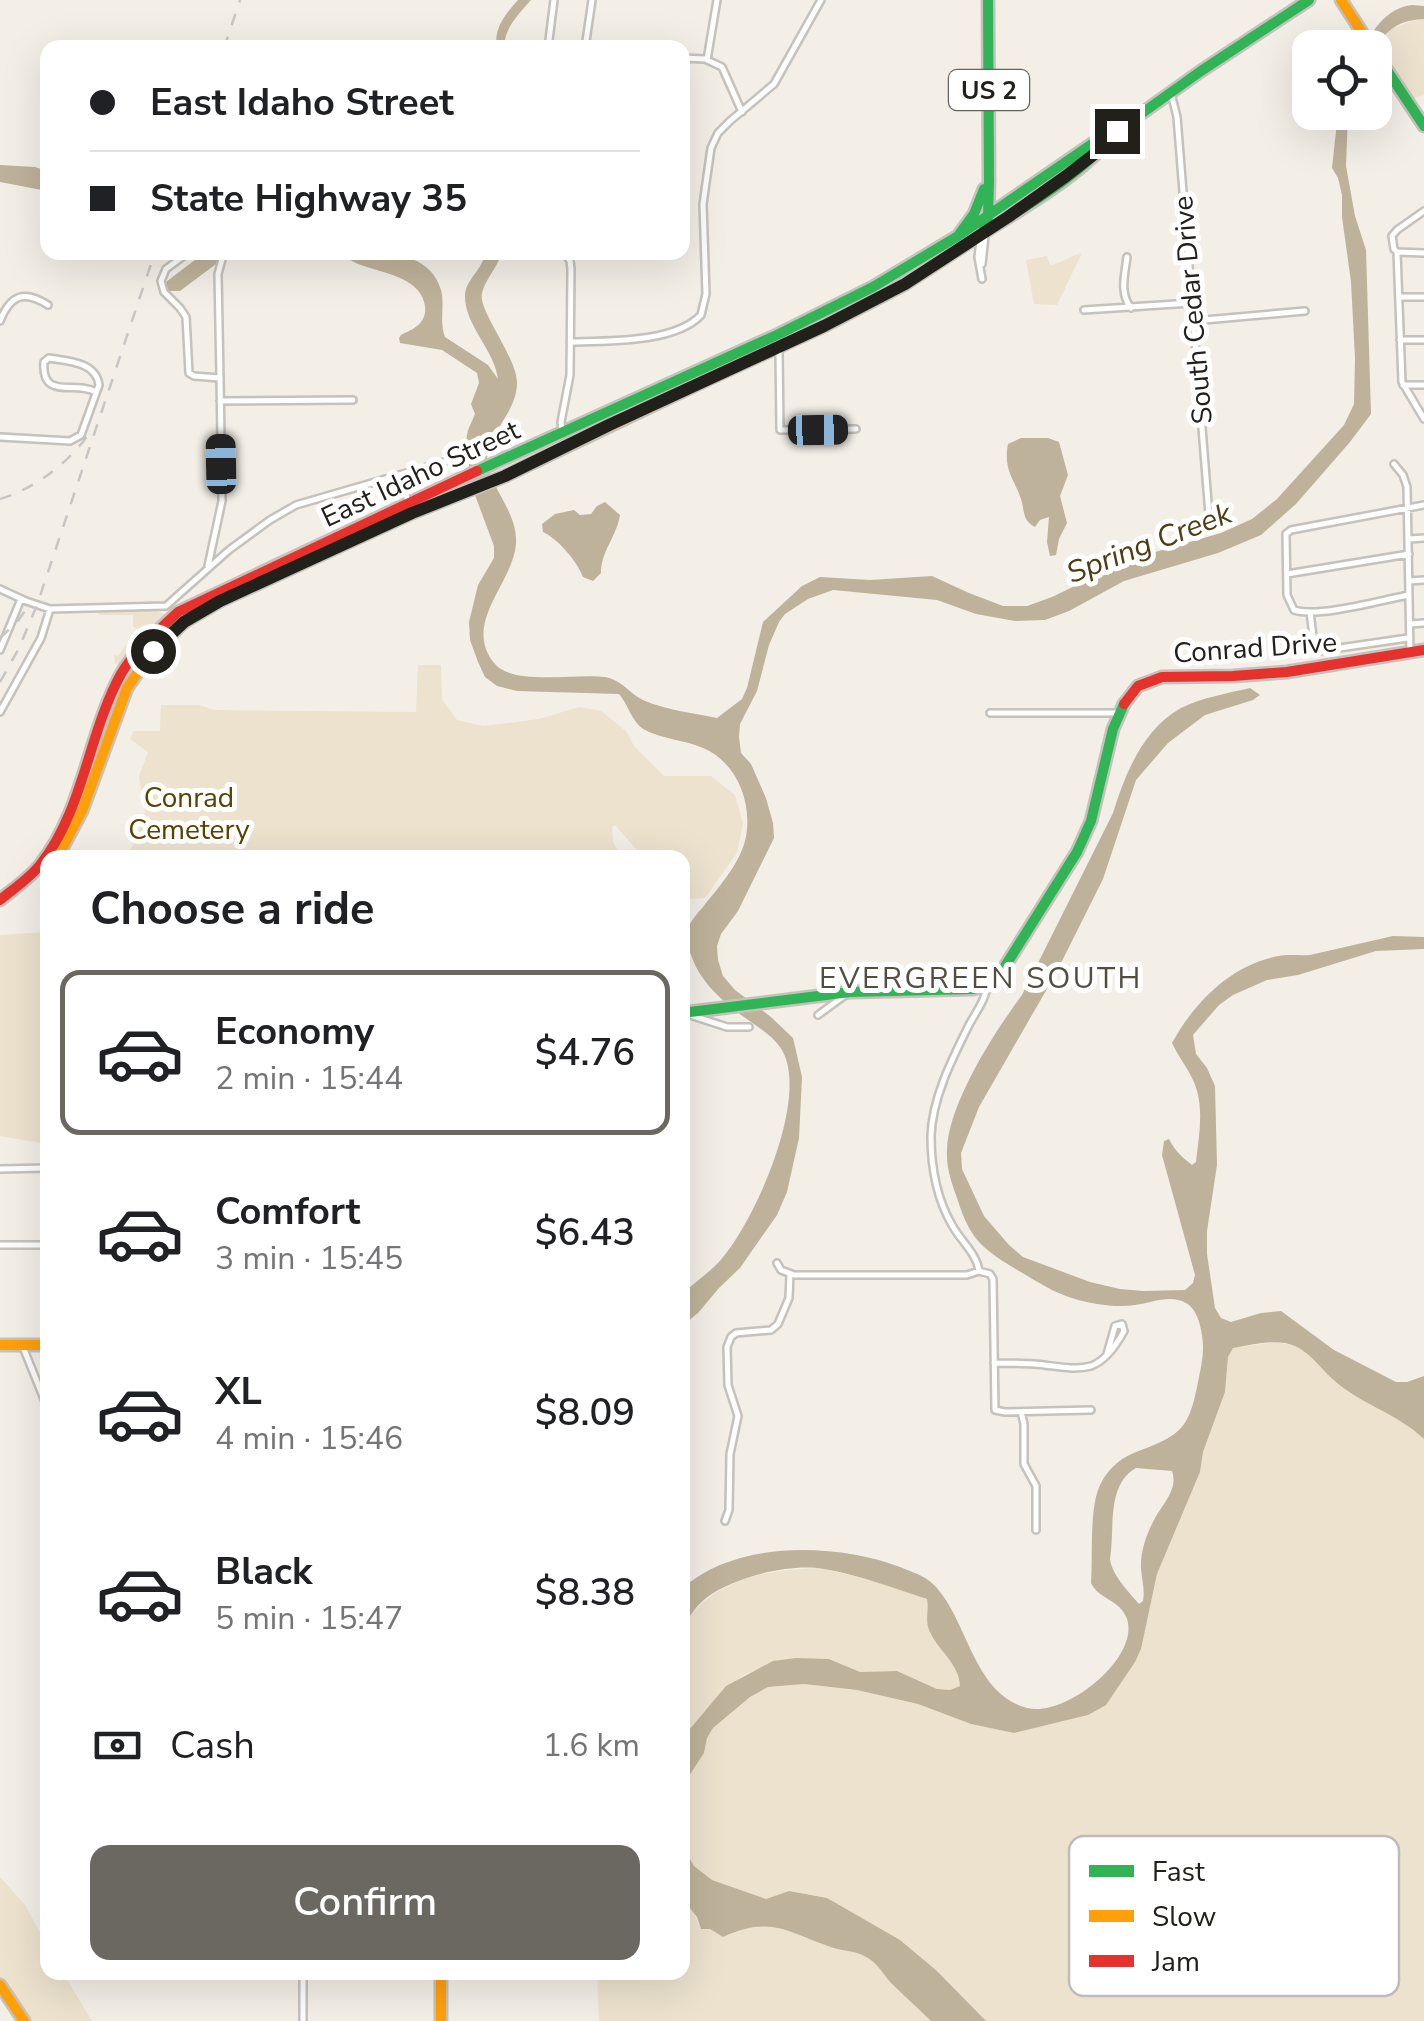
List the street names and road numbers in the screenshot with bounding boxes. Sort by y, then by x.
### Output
road number: US 2 [949,70,1029,110]
street label: South Cedar Drive [1164,194,1222,426]
street label: East Idaho Street [315,411,526,536]
street label: Conrad Drive [1172,623,1338,673]

